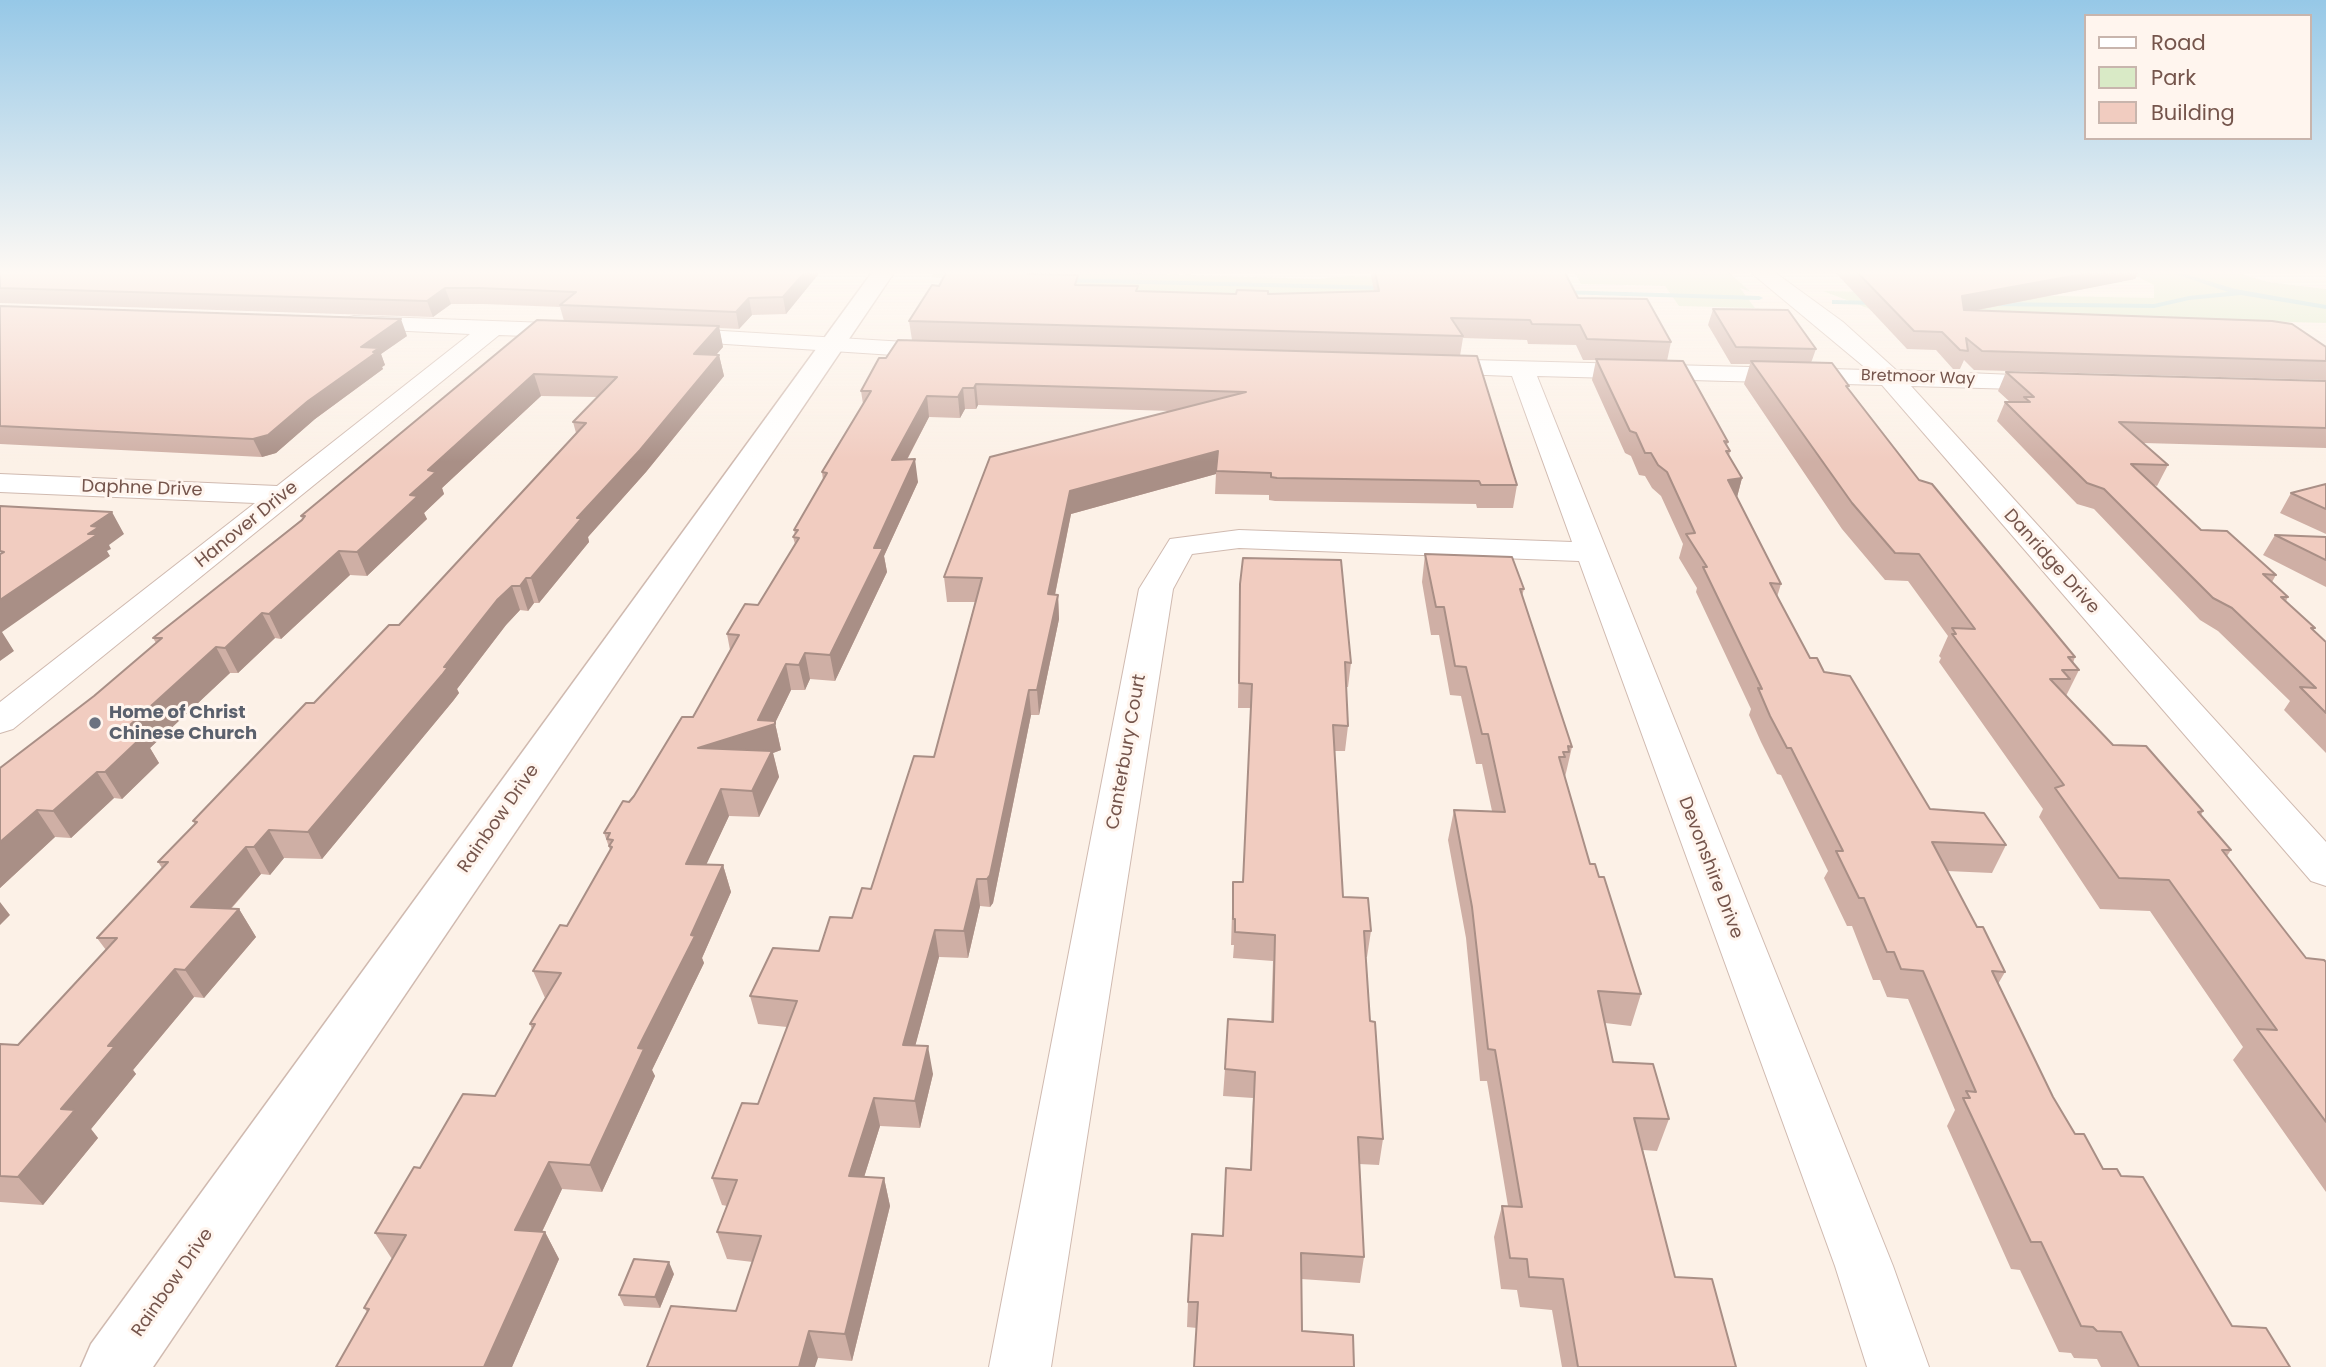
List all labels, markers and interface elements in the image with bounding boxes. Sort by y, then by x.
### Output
legend [2084,14,2312,140]
text: Road [2151,28,2206,57]
text: Park [2151,63,2196,92]
text: Building [2151,98,2235,127]
street label: Bretmoor Way [1861,366,1975,390]
street label: Daphne Drive [81,476,203,502]
street label: Hanover Drive [191,477,303,573]
street label: Danridge Drive [1998,505,2104,619]
street label: Canterbury Court [1103,673,1151,831]
place label: Home of Christ Chinese Church [109,702,257,744]
marker: Home of Christ Chinese Church [87,715,103,731]
street label: Rainbow Drive [454,761,544,877]
street label: Devonshire Drive [1673,794,1747,942]
street label: Rainbow Drive [128,1225,218,1341]

